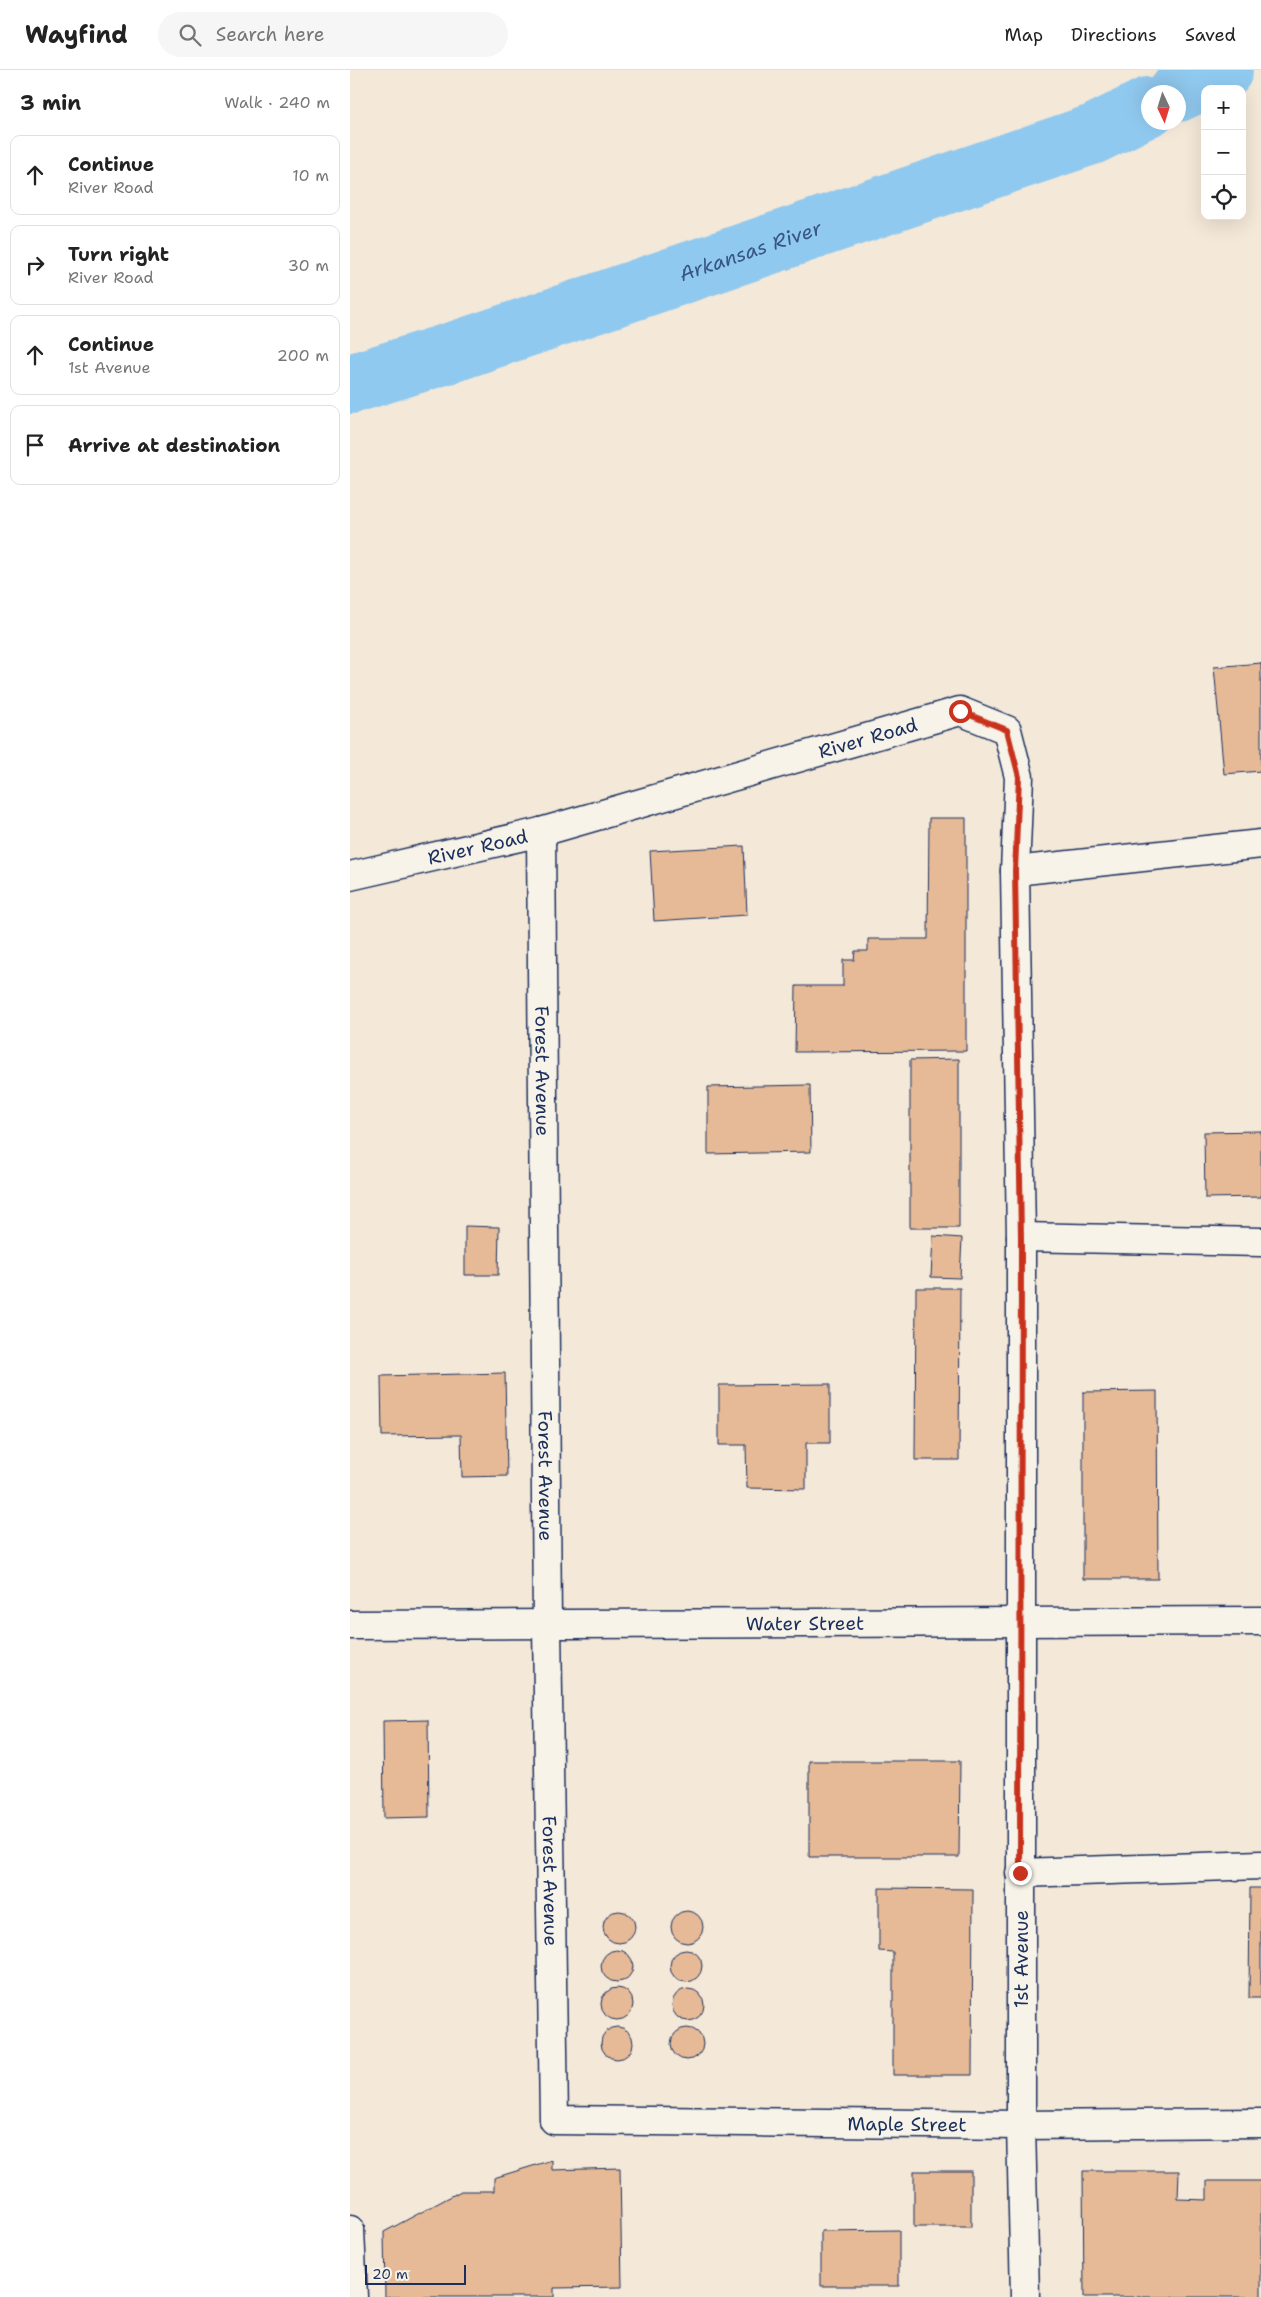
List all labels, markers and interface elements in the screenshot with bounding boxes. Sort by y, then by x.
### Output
search box [158,12,508,57]
text: Wayfind [25,19,128,51]
icon: search [176,21,204,49]
text: Search here [216,22,324,47]
text: Map [1005,23,1043,47]
text: Directions [1071,23,1157,47]
text: Saved [1185,23,1236,47]
north arrow [1141,85,1186,130]
map controls [1201,85,1246,220]
button: + [1201,85,1246,130]
text: 3 min [20,89,81,117]
text: Walk · 240 m [224,92,330,113]
button: − [1201,130,1246,175]
text: Continue [68,152,154,177]
icon: ahead [21,161,49,189]
text: 10 m [292,165,329,186]
button: locate [1201,175,1246,220]
text: River Road [68,177,154,198]
water label: Arkansas River [676,214,826,287]
text: Turn right [68,242,169,267]
icon: right [21,251,49,279]
text: 30 m [288,255,329,276]
text: River Road [68,267,154,288]
text: Continue [68,332,154,357]
icon: ahead [21,341,49,369]
text: 200 m [277,345,329,366]
text: 1st Avenue [68,357,151,378]
icon: arrive [21,431,49,459]
text: Arrive at destination [68,433,280,458]
route start [949,700,972,723]
street label: River Road [815,712,920,764]
street label: River Road [425,823,530,870]
street label: Forest Avenue [530,1006,556,1136]
street label: Forest Avenue [533,1411,559,1541]
street label: Water Street [746,1610,864,1636]
street label: Forest Avenue [537,1816,564,1946]
route end [1009,1862,1032,1885]
street label: 1st Avenue [1009,1910,1034,2008]
street label: Maple Street [847,2111,967,2137]
scale bar [365,2262,466,2285]
text: 20 m [372,2265,408,2283]

